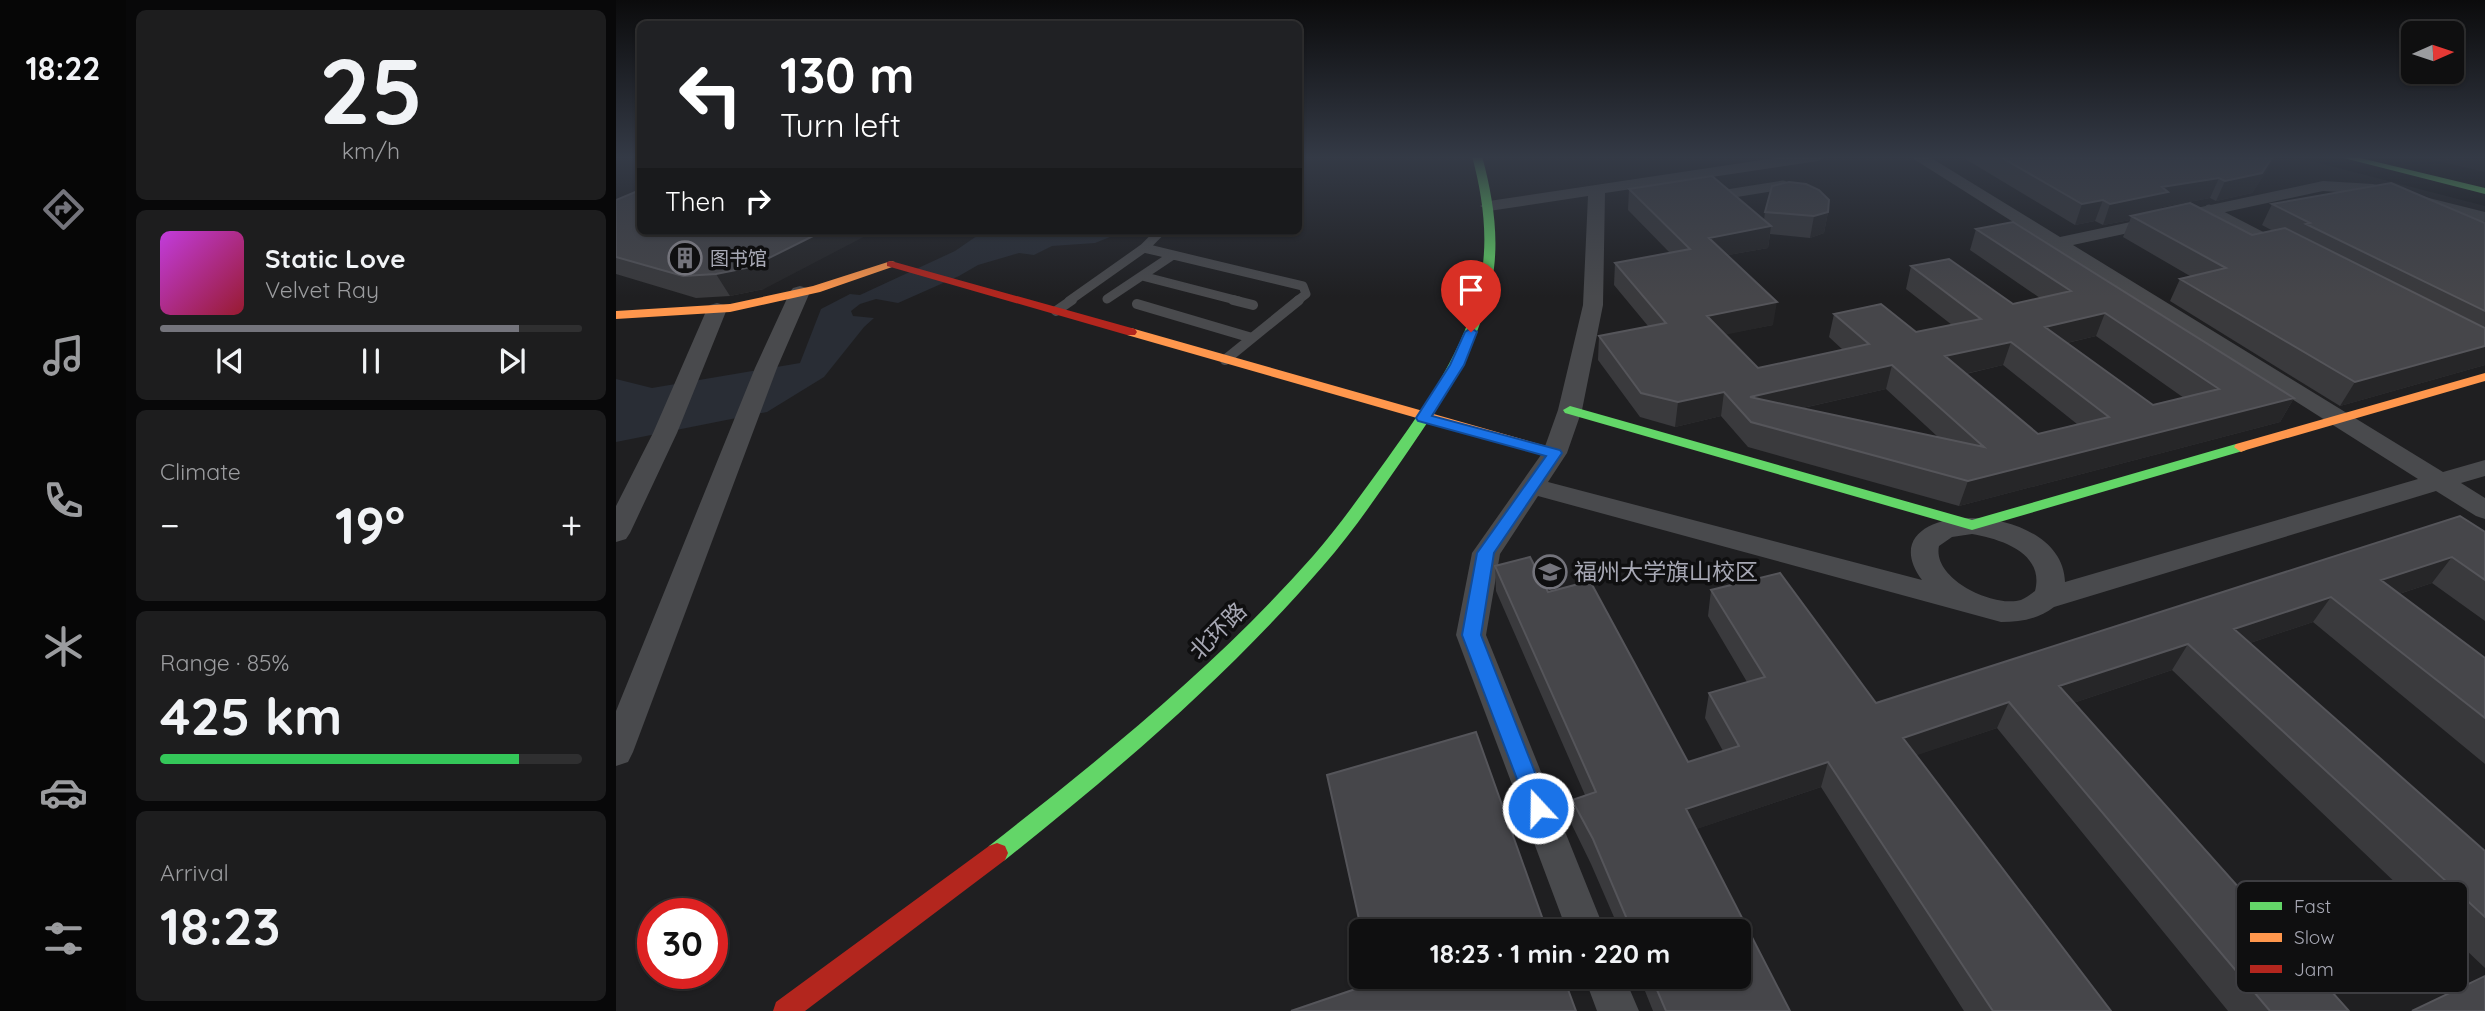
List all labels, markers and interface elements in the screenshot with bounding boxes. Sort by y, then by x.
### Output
north arrow [2401,21,2464,84]
map controls [2401,21,2464,84]
text: 25 [319,33,423,147]
text: 130 m [780,44,914,105]
text: 18:22 [25,48,101,88]
icon: left [665,49,756,140]
text: Turn left [780,105,901,145]
text: km/h [342,136,400,165]
icon: right [739,182,777,220]
icon: directions [39,185,88,234]
text: Then [665,185,725,218]
building icon: 图书馆 [666,239,704,277]
text: Static Love [265,242,406,275]
place label: 图书馆 [710,246,767,270]
pin [1441,260,1501,332]
icon: arrive [1452,271,1490,309]
text: Velvet Ray [265,275,379,304]
icon: music [39,331,88,380]
icon: previous [211,342,249,380]
icon: pause [352,342,390,380]
icon: next [493,342,531,380]
text: Climate [160,457,241,486]
icon: phone [39,476,88,525]
text: 19° [335,492,405,557]
text: − [160,501,180,549]
text: + [561,501,582,549]
school or university icon: 福州大学旗山校区 [1531,553,1569,591]
place label: 福州大学旗山校区 [1574,557,1758,586]
street label: 北环路 [1183,596,1252,665]
icon: climate [39,622,88,671]
text: Range · 85% [160,648,289,677]
text: 425 km [160,683,342,748]
icon: car [39,768,88,817]
position arrow [1501,771,1575,845]
text: Arrival [160,858,229,887]
legend [2236,881,2468,993]
text: 18:23 [160,893,280,958]
text: Fast [2294,894,2331,918]
speed limit sign: 30 [637,898,728,989]
icon: filters [39,914,88,963]
text: Slow [2294,925,2335,949]
text: 18:23 · 1 min · 220 m [1430,937,1670,970]
text: Jam [2294,957,2334,981]

